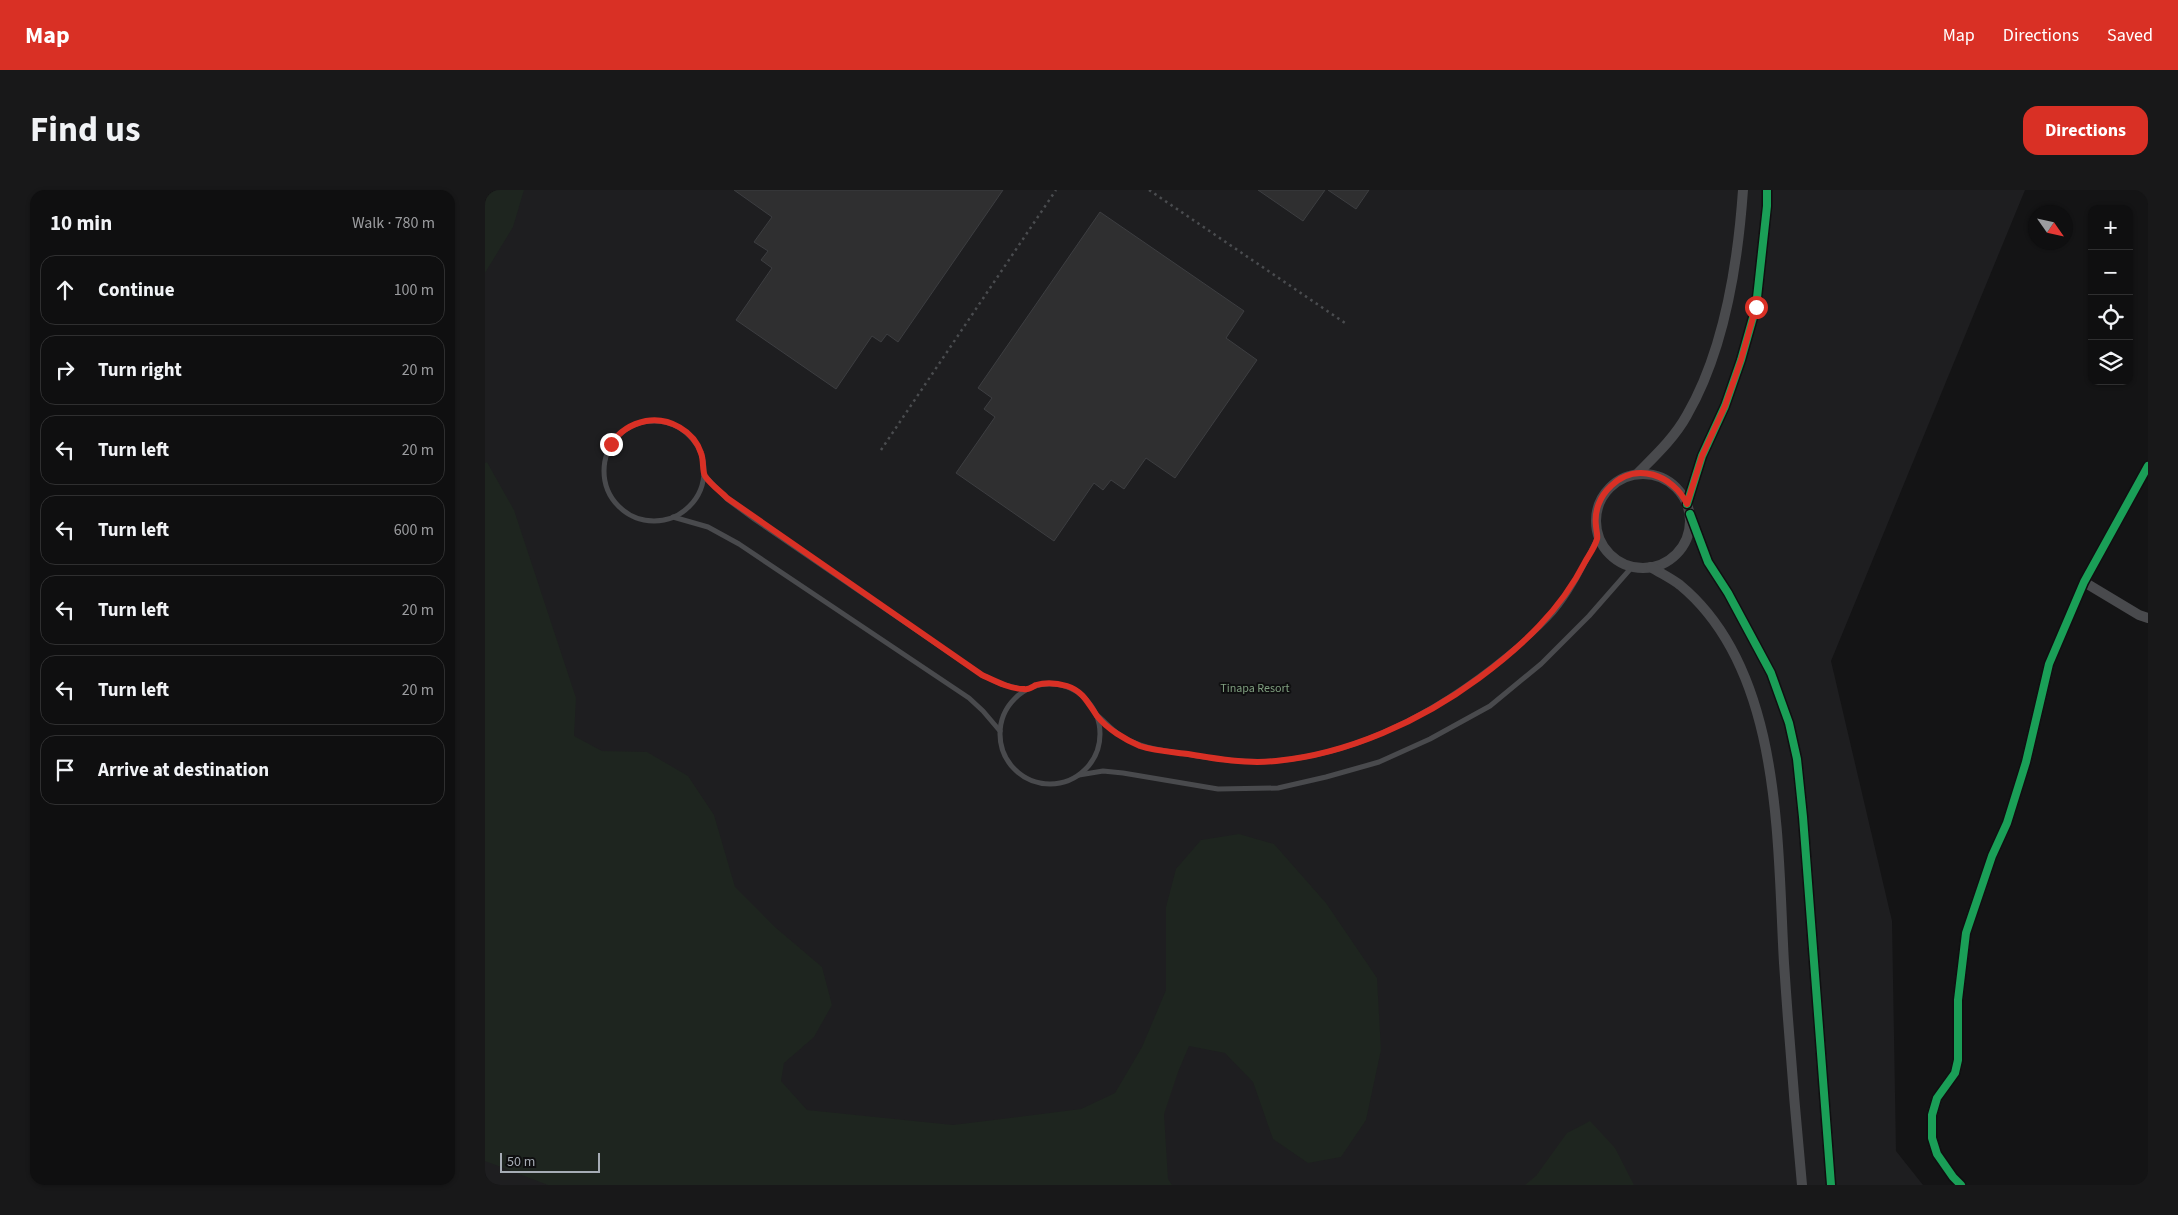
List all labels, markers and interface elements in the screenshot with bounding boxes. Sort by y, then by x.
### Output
text: Map [25,18,70,53]
text: Map [1943,23,1975,48]
text: Directions [2003,23,2079,48]
text: Saved [2107,23,2153,48]
text: Find us [30,105,140,155]
button: Directions [2023,106,2148,155]
north arrow [2028,205,2073,250]
map controls [2088,205,2133,385]
button: + [2088,205,2133,250]
text: 10 min [50,208,112,238]
text: Walk · 780 m [352,212,435,234]
button: − [2088,250,2133,295]
icon: ahead [51,276,79,304]
text: Continue [98,277,175,304]
text: 100 m [394,279,434,301]
button: locate [2088,295,2133,340]
route start [1745,296,1768,319]
button: layers [2088,340,2133,385]
icon: right [51,356,79,384]
text: Turn right [98,357,182,384]
text: 20 m [402,359,434,381]
route end [600,433,623,456]
icon: left [51,436,79,464]
text: Turn left [98,437,169,464]
text: 20 m [402,439,434,461]
icon: left [51,516,79,544]
text: Turn left [98,517,169,544]
text: 600 m [394,519,434,541]
icon: left [51,596,79,624]
text: Turn left [98,597,169,624]
text: 20 m [402,599,434,621]
icon: left [51,676,79,704]
text: Turn left [98,677,169,704]
text: 20 m [402,679,434,701]
park label: Tinapa Resort [1220,680,1290,697]
icon: arrive [51,756,79,784]
text: Arrive at destination [98,757,269,784]
scale bar [500,1150,600,1173]
text: 50 m [507,1152,535,1172]

